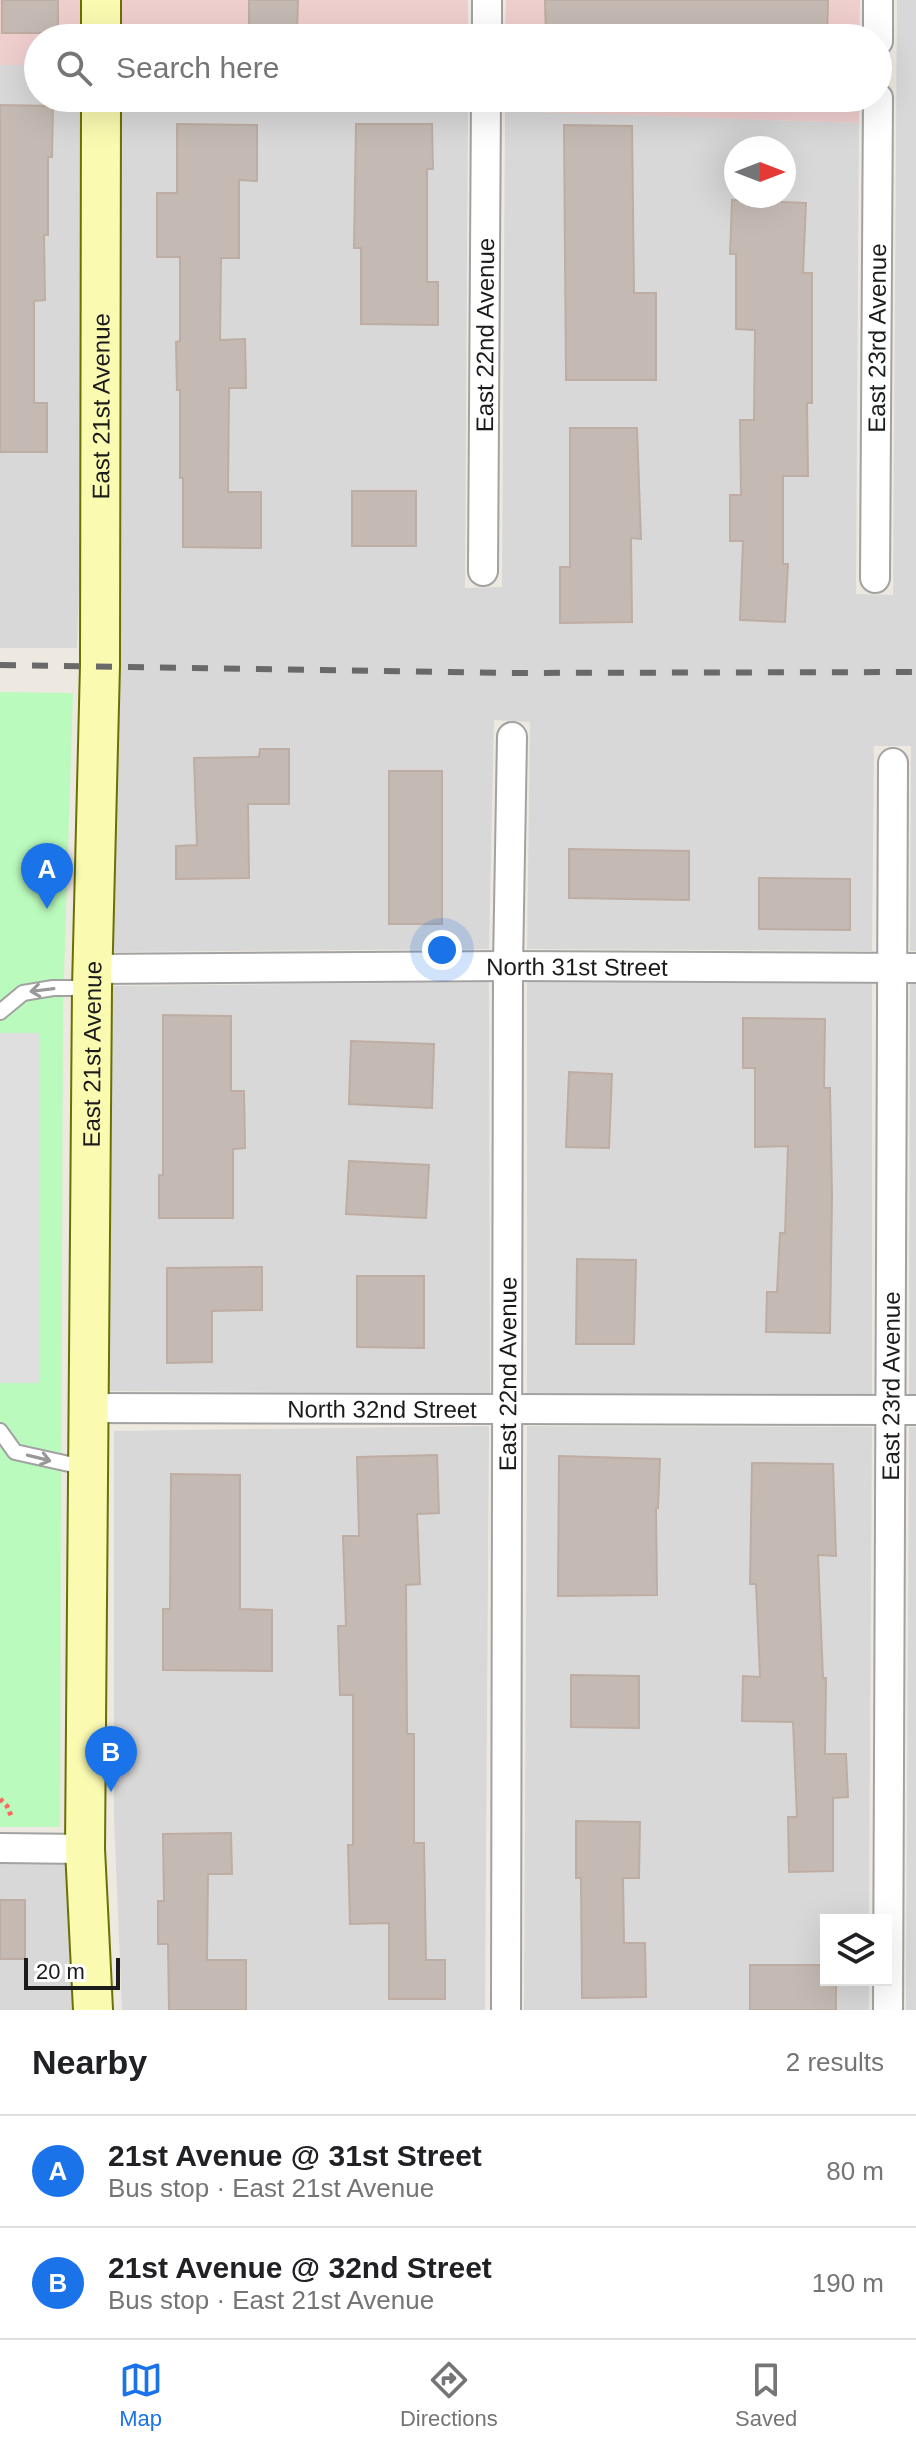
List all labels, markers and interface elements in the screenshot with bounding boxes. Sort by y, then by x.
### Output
search box [24,24,892,112]
icon: search [52,46,96,90]
text: Search here [116,51,279,84]
north arrow [724,136,796,208]
street label: East 22nd Avenue [470,238,499,432]
street label: East 23rd Avenue [862,243,891,433]
street label: East 21st Avenue [87,313,114,500]
pin: A [21,843,73,909]
your location [422,930,462,970]
street label: North 31st Street [486,952,668,980]
street label: East 21st Avenue [77,961,106,1148]
one-way arrow [30,983,56,998]
street label: East 22nd Avenue [494,1277,521,1471]
street label: East 23rd Avenue [877,1291,904,1481]
street label: North 32nd Street [287,1395,477,1422]
one-way arrow [25,1451,51,1466]
pin: B [85,1726,137,1792]
map controls [820,1914,892,1986]
button: layers [820,1914,892,1986]
scale bar [24,1954,120,1990]
text: 20 m [36,1959,85,1984]
text: Nearby [32,2043,147,2081]
text: 2 results [786,2047,884,2077]
text: 21st Avenue @ 31st Street [108,2139,482,2172]
text: A [49,2156,67,2186]
text: 80 m [826,2156,884,2186]
text: Bus stop · East 21st Avenue [108,2173,434,2203]
text: 21st Avenue @ 32nd Street [108,2251,492,2284]
text: B [49,2268,67,2298]
text: 190 m [812,2268,884,2298]
text: Bus stop · East 21st Avenue [108,2285,434,2315]
tab: Map [119,2358,163,2432]
tab: Directions [400,2358,498,2432]
tab: Saved [735,2358,797,2432]

